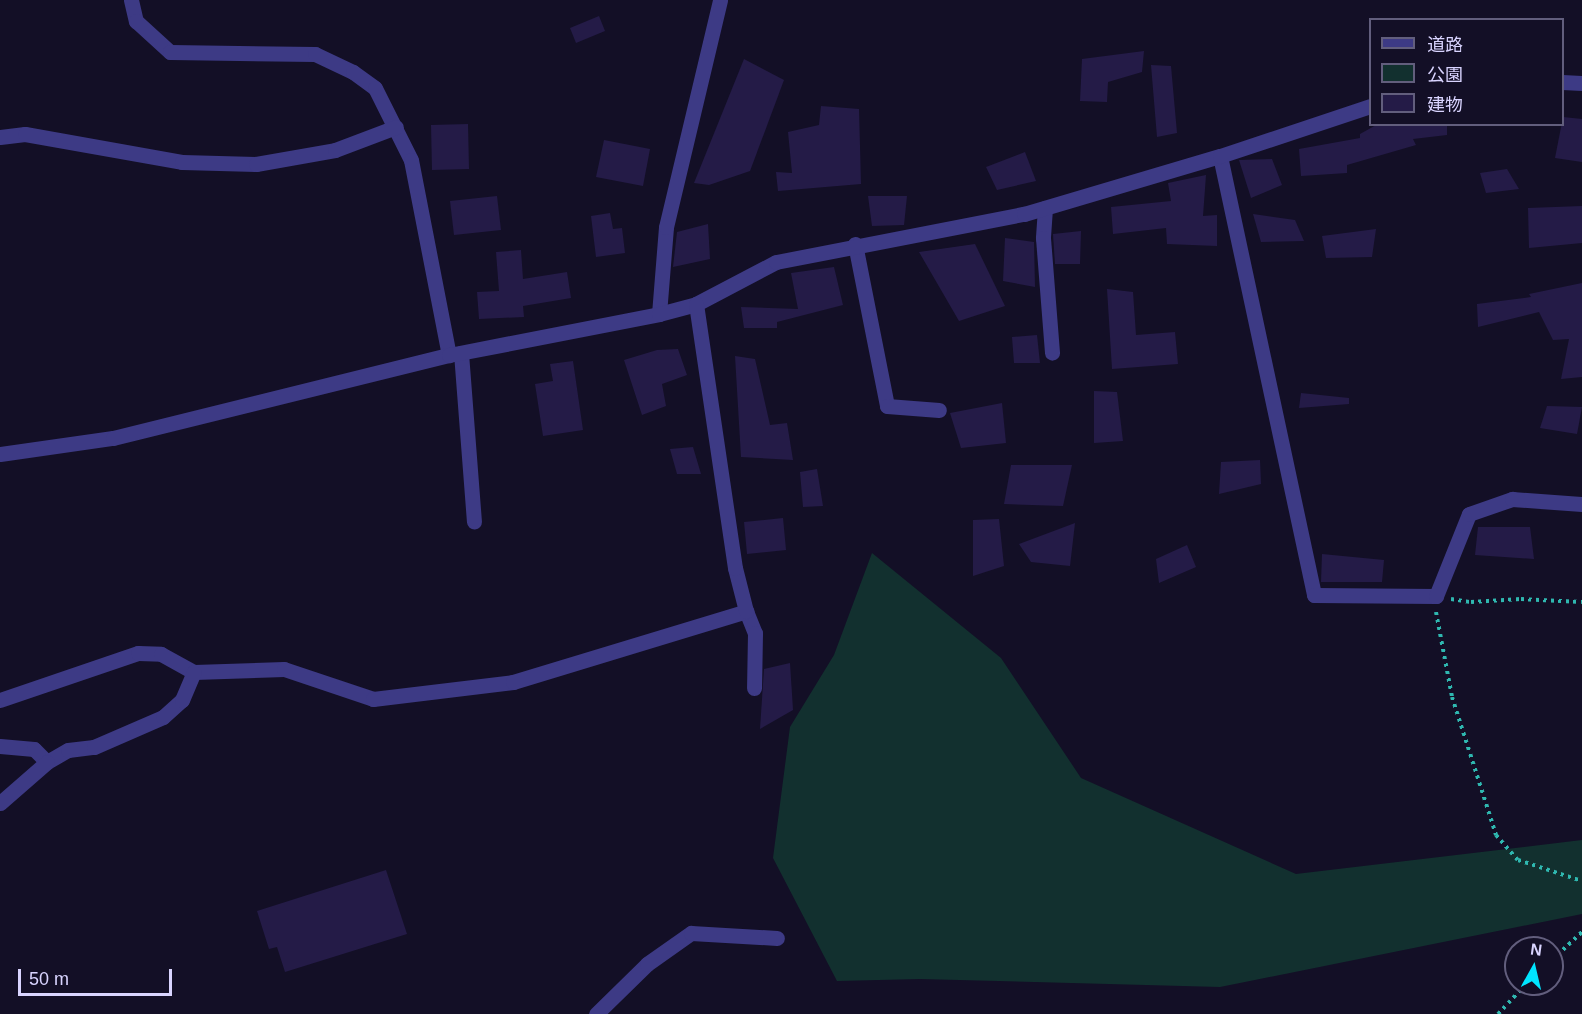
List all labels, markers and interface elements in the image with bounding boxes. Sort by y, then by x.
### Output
legend [1369,18,1564,126]
text: 道路 [1427,35,1463,55]
text: 公園 [1427,65,1463,85]
text: 建物 [1427,95,1463,115]
north arrow [1504,936,1564,996]
text: N [1529,940,1543,959]
scale bar [21,957,176,995]
text: 50 m [29,969,69,989]

